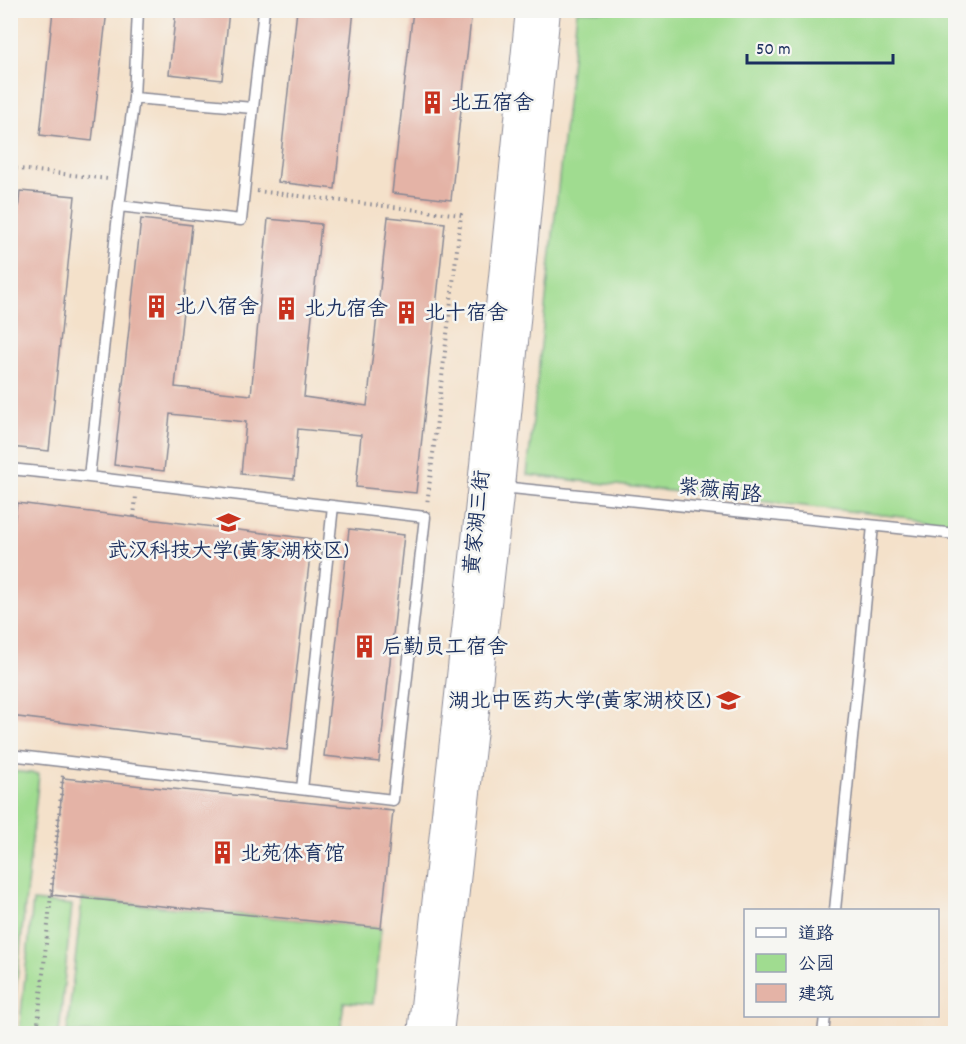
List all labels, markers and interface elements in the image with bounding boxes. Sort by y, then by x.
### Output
scale bar [747,27,892,65]
text: 50 m [756,38,791,63]
building icon: 北五宿舍 [419,89,445,115]
place label: 北五宿舍 [450,90,534,120]
building icon: 北八宿舍 [144,293,170,319]
place label: 北八宿舍 [175,294,259,324]
building icon: 北九宿舍 [273,295,299,321]
place label: 北九宿舍 [304,296,388,326]
building icon: 北十宿舍 [393,299,419,325]
place label: 北十宿舍 [424,300,508,330]
street label: 黄家湖三街 [459,469,499,576]
street label: 紫薇南路 [676,474,763,512]
school or university icon: 武汉科技大学(黄家湖校区) [215,509,241,535]
place label: 武汉科技大学(黄家湖校区) [107,538,349,568]
building icon: 后勤员工宿舍 [351,633,377,659]
place label: 后勤员工宿舍 [382,634,508,664]
school or university icon: 湖北中医药大学(黄家湖校区) [716,687,742,713]
place label: 湖北中医药大学(黄家湖校区) [449,688,711,718]
building icon: 北苑体育馆 [209,840,235,866]
place label: 北苑体育馆 [240,841,345,871]
legend [744,909,939,1017]
text: 道路 [798,923,834,948]
text: 公园 [798,953,834,978]
text: 建筑 [798,983,834,1008]

